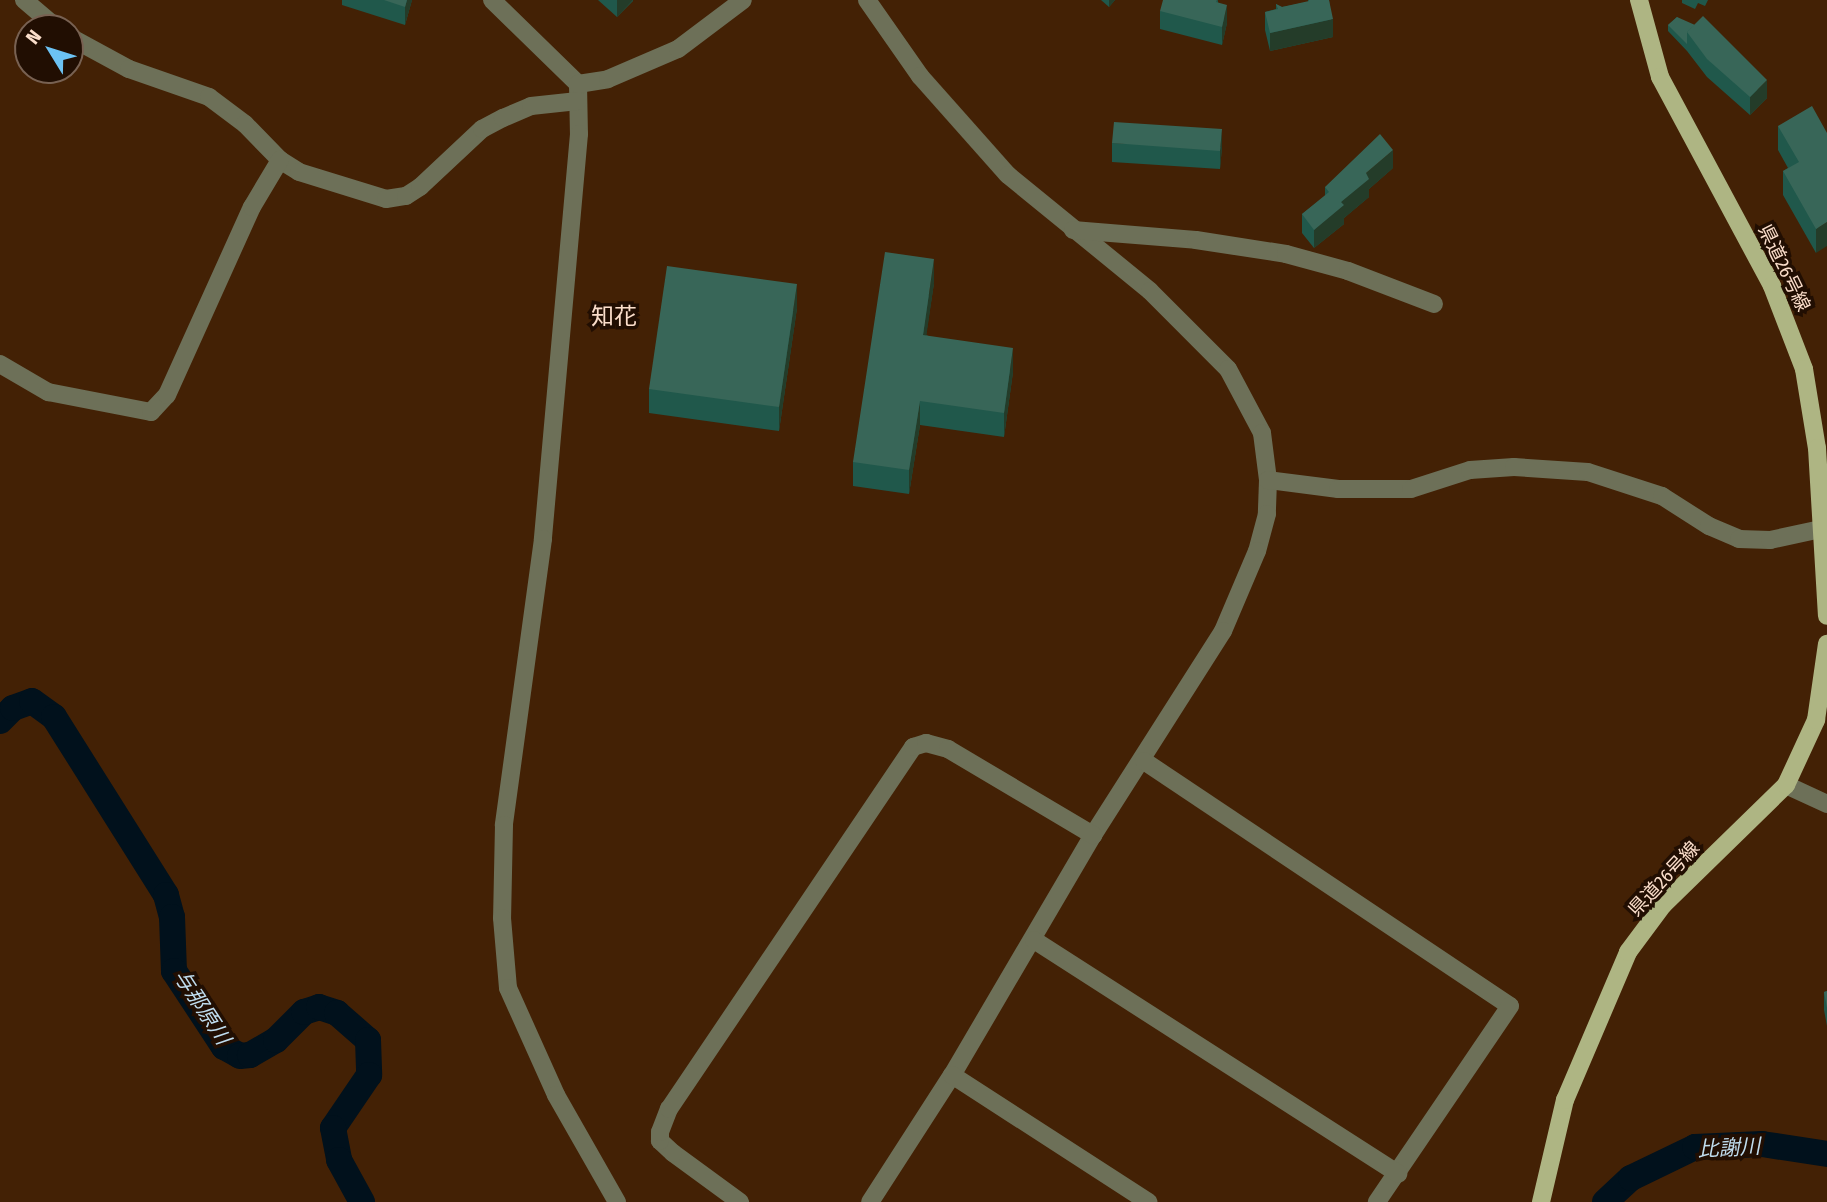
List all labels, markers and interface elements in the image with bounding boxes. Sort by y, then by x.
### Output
north arrow [14,14,84,84]
text: N [21,25,46,49]
street label: 県道26号線 [1753,221,1815,315]
district label: 知花 [591,302,637,330]
street label: 県道26号線 [1624,837,1704,921]
water label: 与那原川 [169,965,235,1049]
water label: 比謝川 [1697,1134,1761,1162]

